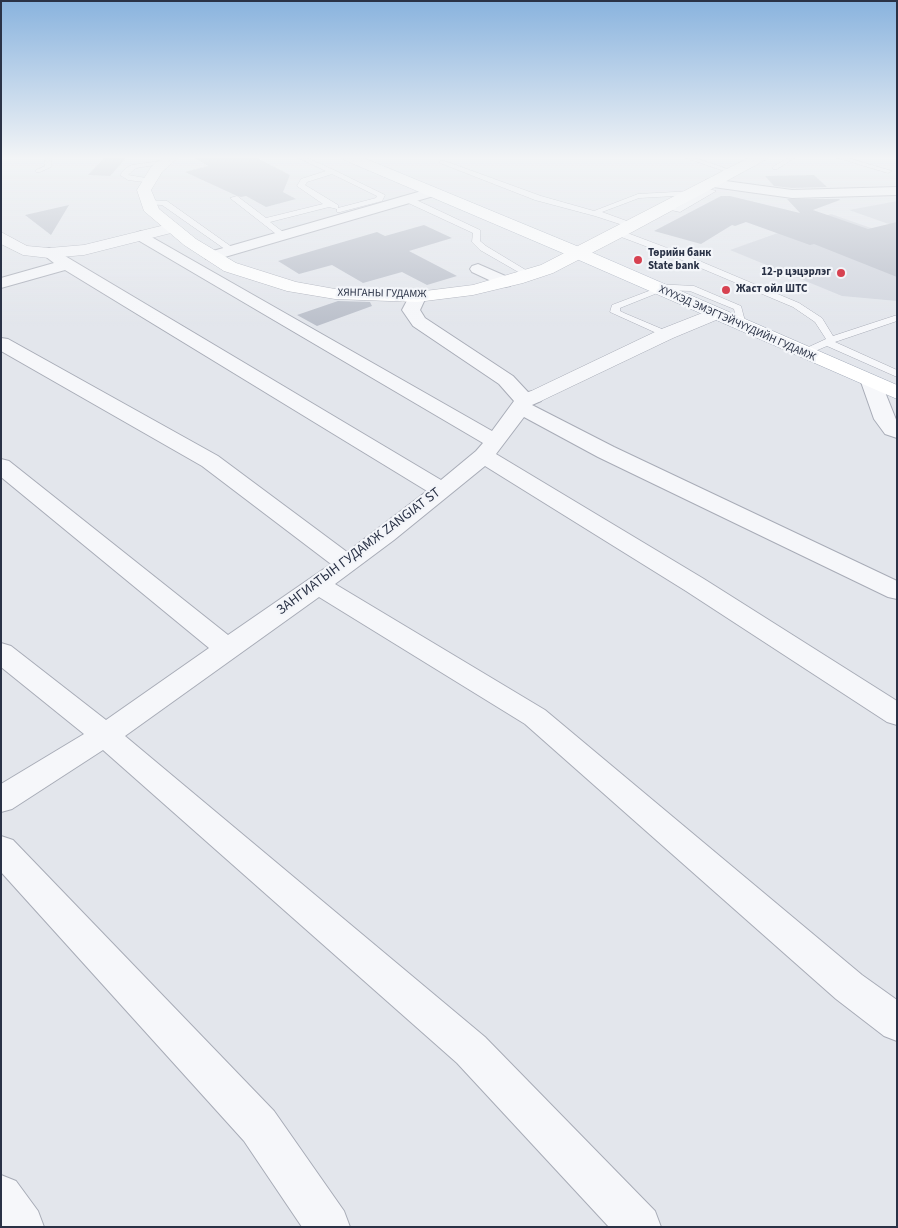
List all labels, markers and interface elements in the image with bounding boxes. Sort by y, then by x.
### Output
place label: Төрийн банк State bank [648,247,711,273]
marker: Төрийн банк State bank [632,254,644,266]
place label: 12-р цэцэрлэг [761,266,831,280]
marker: 12-р цэцэрлэг [835,267,847,279]
street label: ХҮҮХЭД ЭМЭГТЭЙЧҮҮДИЙН ГУДАМЖ [657,283,817,365]
place label: Жаст ойл ШТС [736,283,807,297]
marker: Жаст ойл ШТС [720,284,732,296]
street label: ХЯНГАНЫ ГУДАМЖ [338,287,426,301]
street label: ЗАНГИАТЫН ГУДАМЖ ZANGIAT ST [274,485,444,619]

